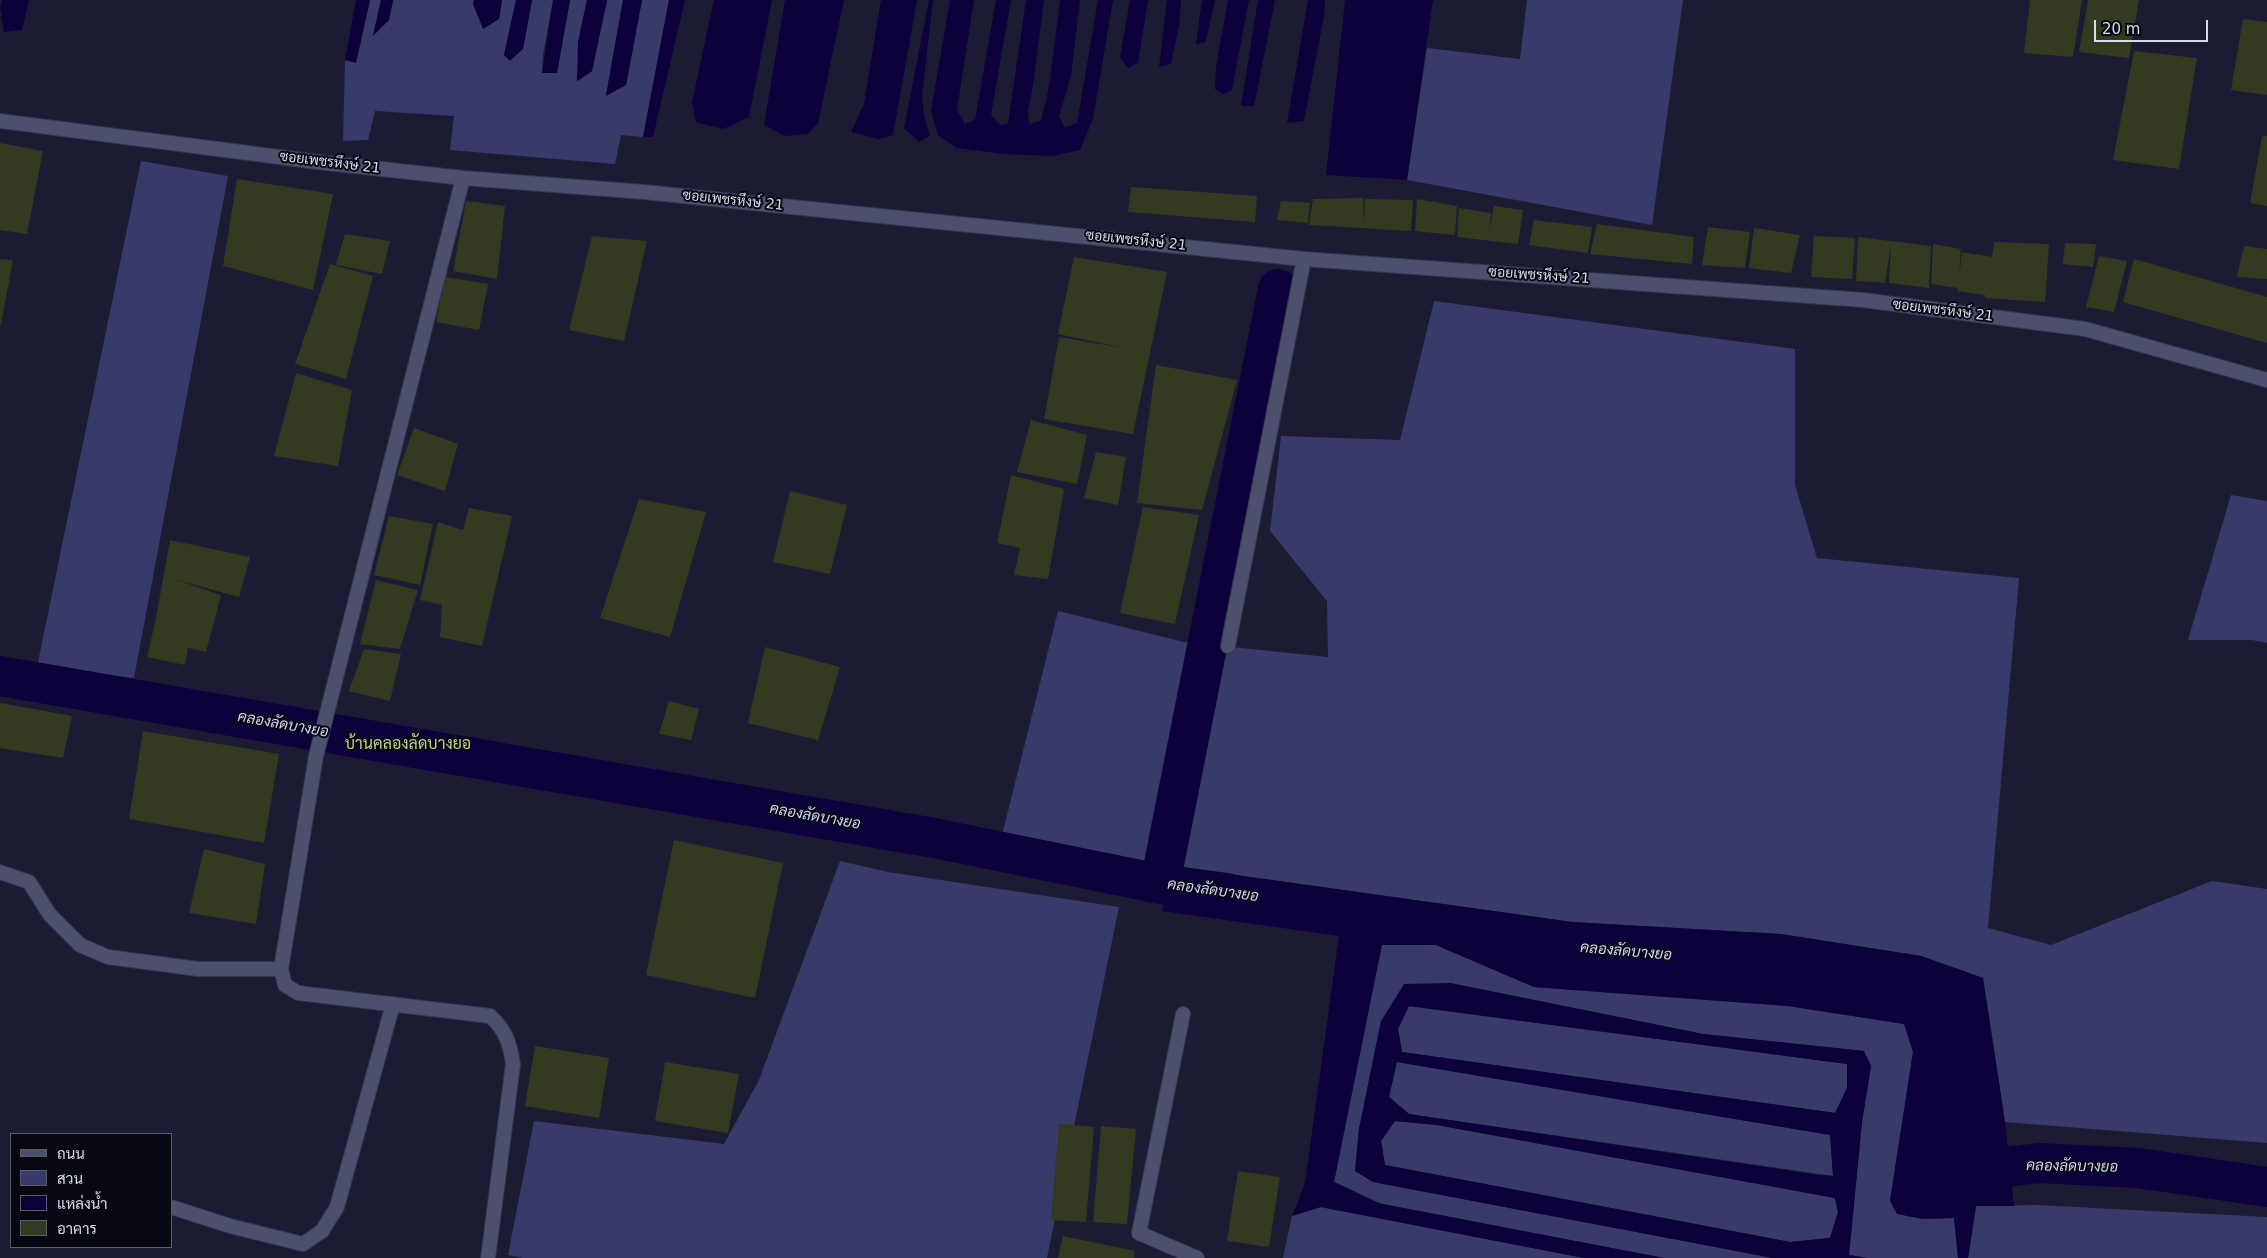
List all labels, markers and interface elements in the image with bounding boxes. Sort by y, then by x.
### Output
scale bar [2097,10,2211,42]
text: 20 m [2102,20,2140,38]
street label: ซอยเพชรหึงษ์ 21 [279,148,381,178]
street label: ซอยเพชรหึงษ์ 21 [682,187,784,215]
street label: ซอยเพชรหึงษ์ 21 [1085,227,1187,255]
street label: ซอยเพชรหึงษ์ 21 [1488,264,1590,288]
street label: ซอยเพชรหึงษ์ 21 [1892,296,1994,326]
water label: คลองลัดบางยอ [236,708,330,742]
district label: บ้านคลองลัดบางยอ [345,735,471,755]
water label: คลองลัดบางยอ [768,800,862,834]
water label: คลองลัดบางยอ [1166,876,1260,906]
water label: คลองลัดบางยอ [1579,939,1673,965]
legend [10,1133,172,1248]
text: ถนน [57,1145,85,1163]
water label: คลองลัดบางยอ [2026,1157,2118,1177]
text: สวน [57,1170,83,1188]
text: แหล่งน้ำ [57,1195,108,1213]
text: อาคาร [57,1220,97,1238]

